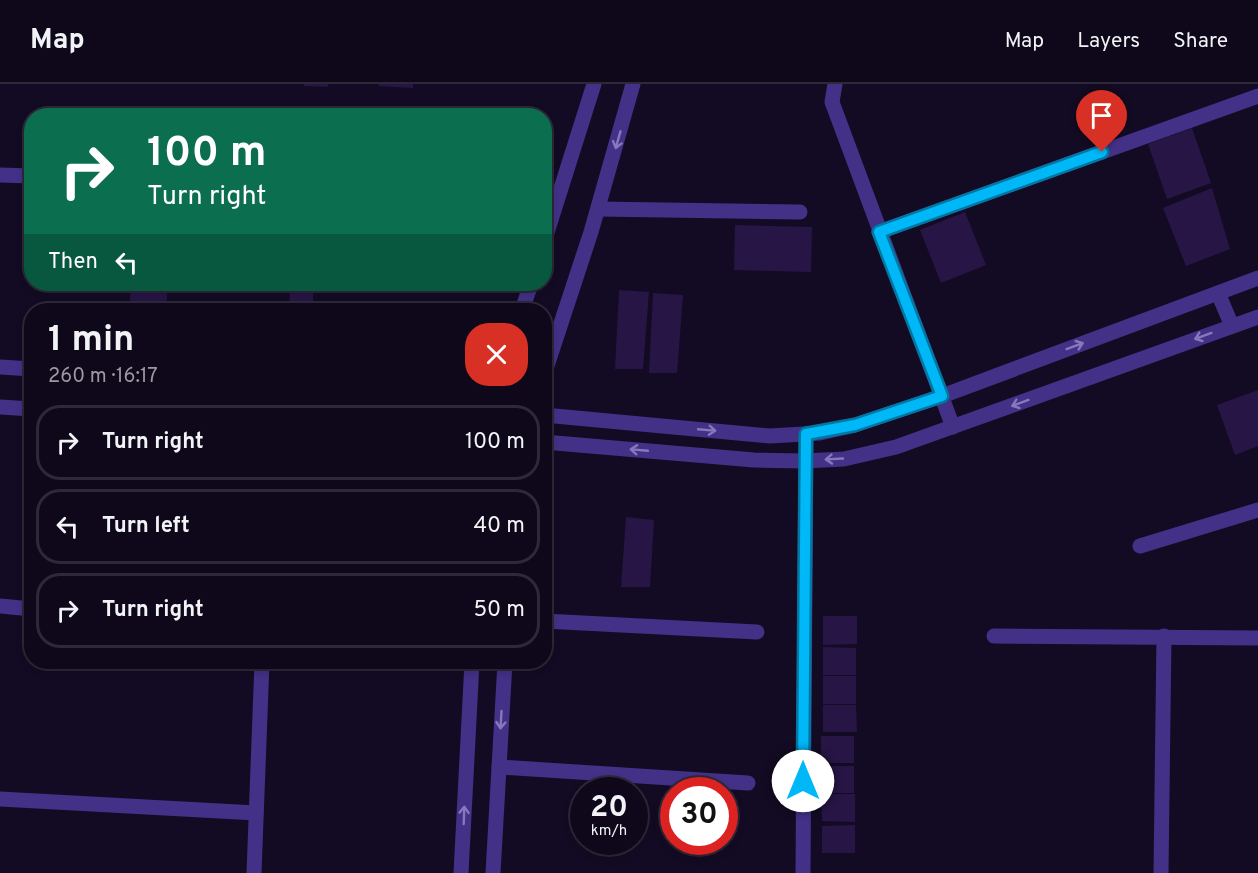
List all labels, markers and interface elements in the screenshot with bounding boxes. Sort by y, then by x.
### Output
text: Map [30,23,85,59]
text: Map [1005,28,1044,55]
text: Layers [1077,28,1140,55]
text: Share [1173,28,1228,55]
pin [1076,90,1127,152]
icon: arrive [1085,99,1118,132]
text: 100 m [147,128,266,181]
one-way arrow [611,130,623,149]
icon: right [48,132,126,210]
text: Turn right [147,180,266,214]
icon: left [110,246,143,279]
text: Then [48,249,98,276]
text: 1 min [48,318,134,364]
button: close [465,323,528,386]
one-way arrow [1194,332,1213,343]
one-way arrow [1066,340,1084,351]
text: 260 m · 16:17 [48,364,158,390]
one-way arrow [1011,398,1030,409]
one-way arrow [697,425,717,436]
icon: right [51,426,84,459]
text: Turn right [102,429,204,456]
text: 100 m [465,429,525,456]
one-way arrow [630,444,650,455]
one-way arrow [824,454,844,465]
icon: left [51,510,84,543]
text: Turn left [102,513,190,540]
text: 40 m [473,513,525,540]
icon: right [51,594,84,627]
text: Turn right [102,597,204,624]
text: 50 m [473,597,525,624]
one-way arrow [496,709,507,729]
position arrow [771,749,835,813]
speed limit sign: 30 [660,777,738,855]
text: 20 [590,790,628,827]
one-way arrow [458,805,469,825]
text: km/h [591,822,627,841]

